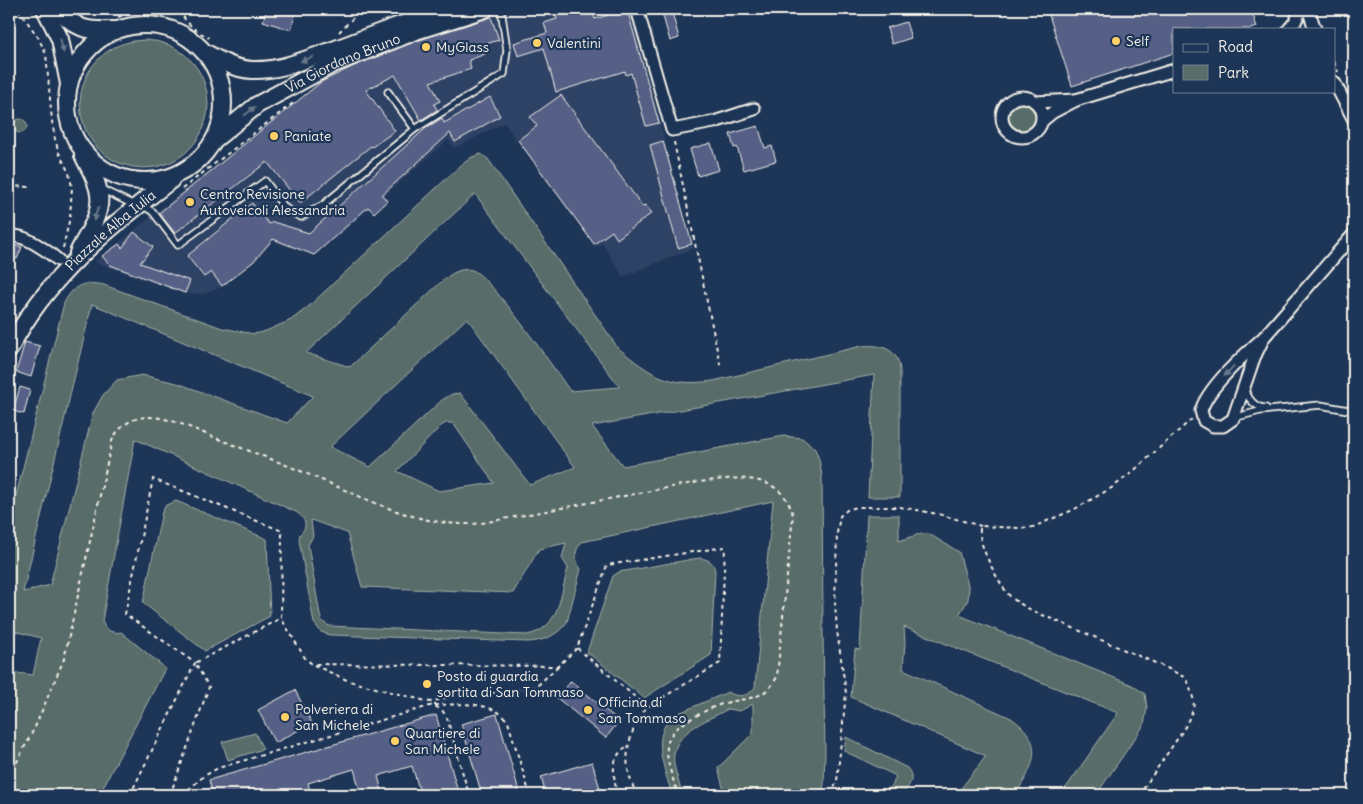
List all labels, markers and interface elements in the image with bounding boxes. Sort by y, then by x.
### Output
legend [1173,28,1336,92]
street label: Via Giordano Bruno [282,29,403,97]
place label: Self [1126,32,1149,50]
place label: Valentini [547,34,601,52]
marker: Self [1110,35,1122,47]
marker: Valentini [531,37,543,49]
text: Road [1218,37,1253,56]
one-way arrow [58,38,66,53]
place label: MyGlass [436,38,489,56]
marker: MyGlass [420,41,432,53]
one-way arrow [300,56,314,64]
text: Park [1218,63,1249,82]
one-way arrow [244,105,257,116]
place label: Paniate [284,127,331,145]
marker: Paniate [268,130,280,142]
place label: Centro Revisione Autoveicoli Alessandria [200,185,345,219]
street label: Piazzale Alba Iulia [61,186,159,275]
marker: Centro Revisione Autoveicoli Alessandria [184,196,196,208]
one-way arrow [92,206,99,221]
one-way arrow [1224,365,1235,378]
place label: Posto di guardia sortita di San Tommaso [437,667,584,701]
marker: Posto di guardia sortita di San Tommaso [421,678,433,690]
place label: Officina di San Tommaso [598,693,686,727]
place label: Polveriera di San Michele [295,700,373,734]
marker: Officina di San Tommaso [582,704,594,716]
marker: Polveriera di San Michele [279,711,291,723]
place label: Quartiere di San Michele [405,724,480,758]
marker: Quartiere di San Michele [389,735,401,747]

